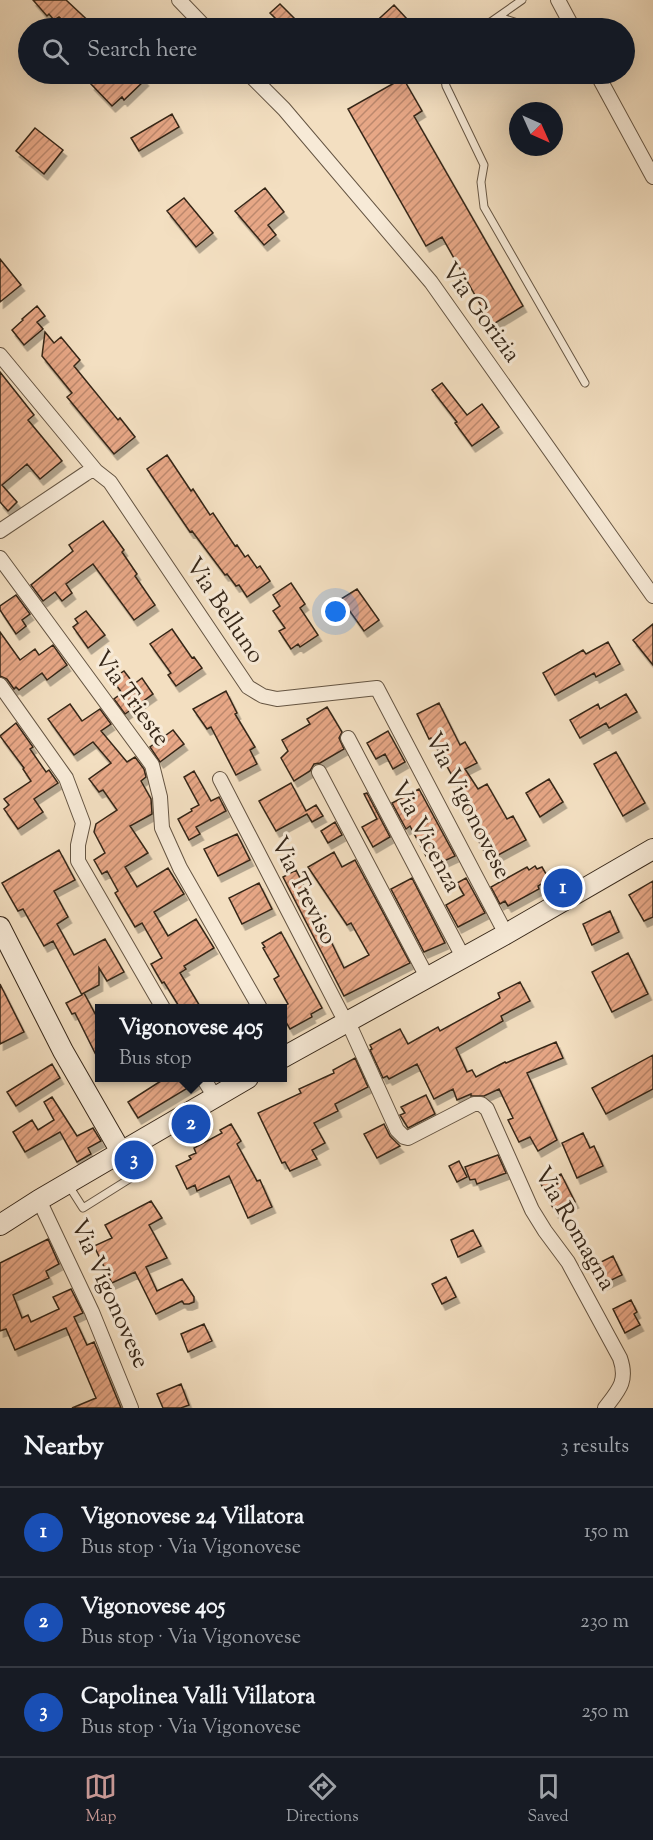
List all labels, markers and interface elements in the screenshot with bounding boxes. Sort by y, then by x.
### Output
search box [18,18,635,84]
icon: search [39,35,72,68]
text: Search here [87,35,197,67]
north arrow [509,102,563,156]
street label: Via Gorizia [432,256,528,370]
street label: Via Belluno [176,551,272,671]
your location [321,597,350,626]
street label: Via Trieste [85,644,177,754]
street label: Via Vigonovese [415,727,519,885]
street label: Via Vicenza [381,775,469,899]
street label: Via Treviso [261,831,345,951]
pin: 1 [544,866,582,910]
popup [95,1004,287,1082]
text: Vigonovese 405 [119,1013,263,1045]
text: Bus stop [119,1045,192,1074]
pin: 2 [172,1102,210,1146]
pin: 3 [114,1138,154,1182]
street label: Via Romagna [525,1161,623,1297]
street label: Via Vigonovese [61,1214,157,1374]
text: Nearby [24,1429,104,1466]
text: 3 results [560,1433,629,1462]
text: Vigonovese 24 Villatora [81,1502,304,1534]
text: 1 [40,1518,47,1547]
text: 150 m [584,1518,629,1547]
text: Bus stop · Via Vigonovese [81,1534,301,1563]
text: Vigonovese 405 [81,1592,225,1624]
text: 2 [39,1608,48,1637]
text: 230 m [580,1608,629,1637]
text: Bus stop · Via Vigonovese [81,1624,301,1653]
text: Capolinea Valli Villatora [81,1682,315,1714]
text: 3 [39,1698,48,1727]
text: 250 m [581,1698,629,1727]
text: Bus stop · Via Vigonovese [81,1714,301,1743]
tab: Map [84,1770,117,1829]
tab: Directions [286,1770,359,1829]
tab: Saved [527,1770,569,1829]

